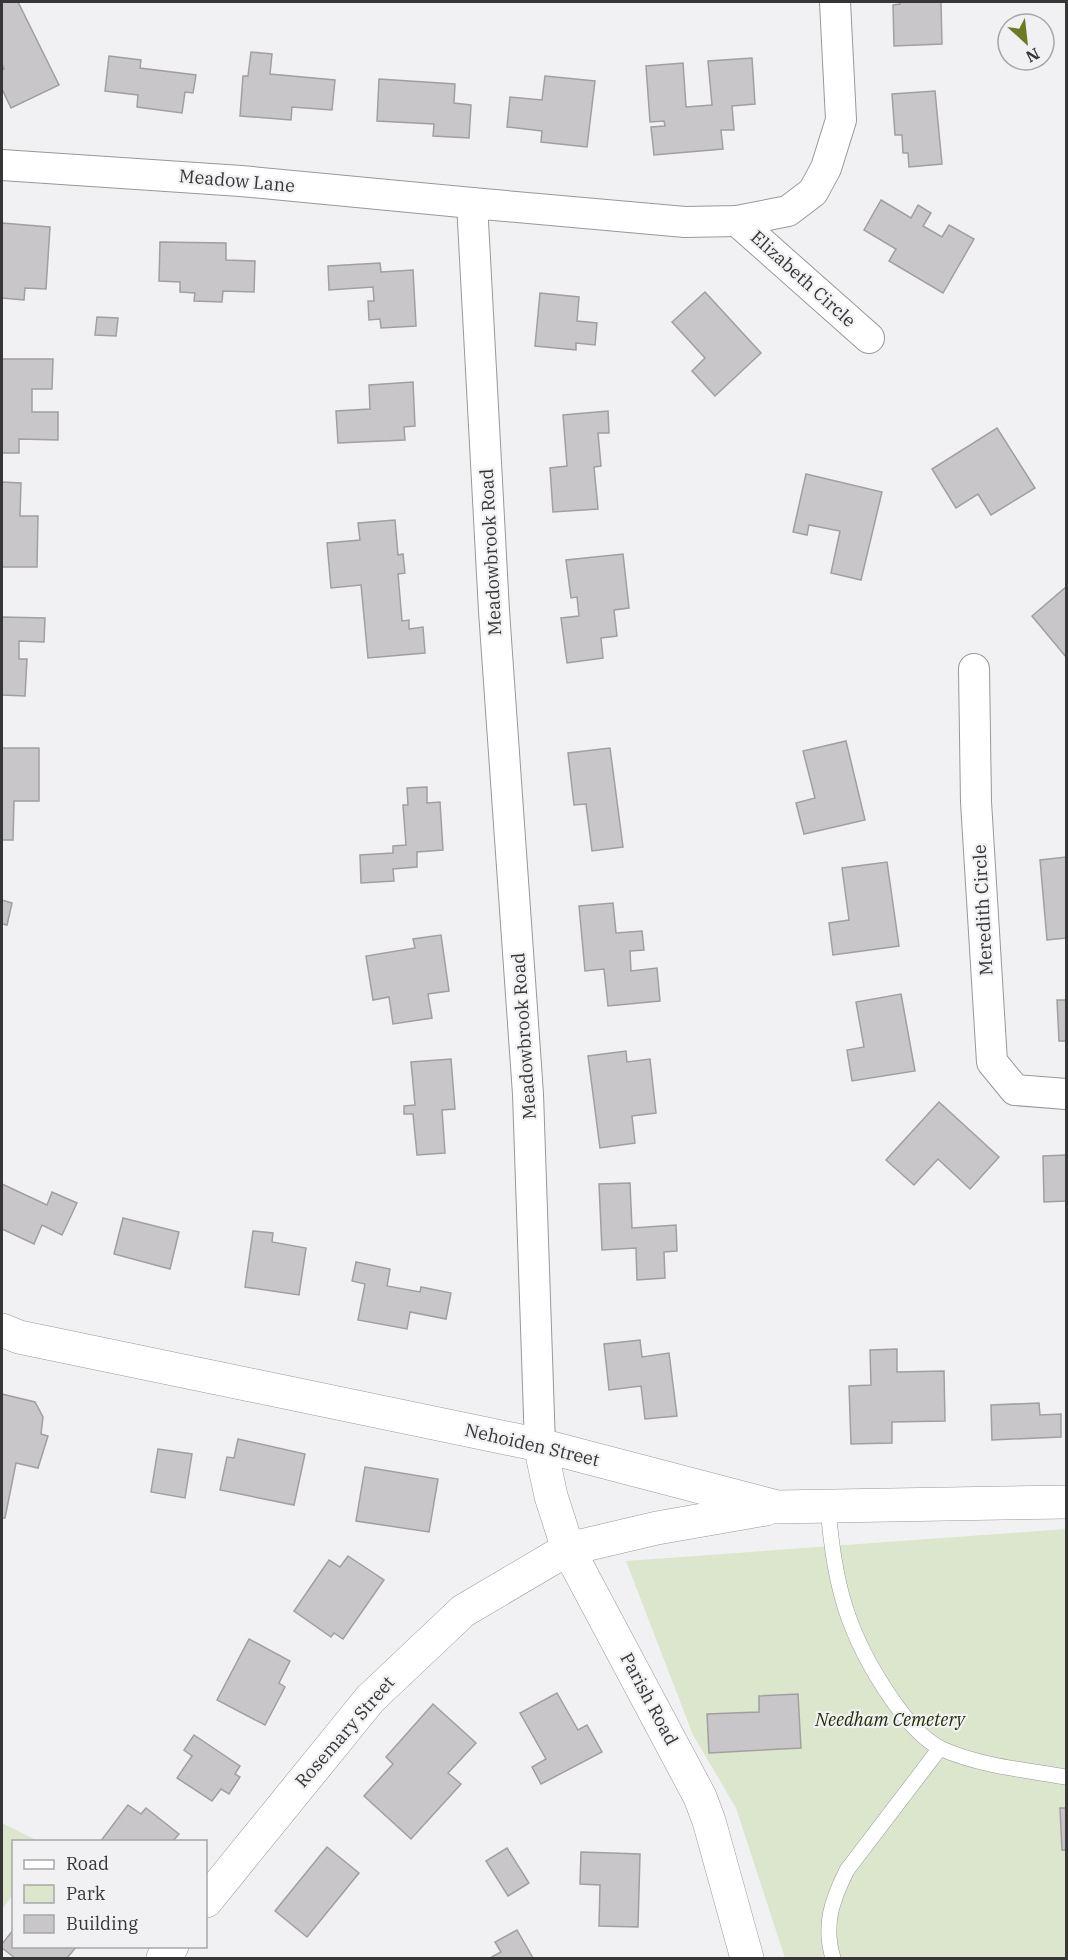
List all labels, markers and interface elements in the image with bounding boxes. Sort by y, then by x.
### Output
north arrow [996,12,1056,72]
text: N [1023,44,1043,67]
street label: Meadow Lane [178,164,296,197]
street label: Elizabeth Circle [746,225,861,332]
street label: Meadowbrook Road [475,468,506,636]
street label: Meredith Circle [968,844,997,976]
street label: Meadowbrook Road [506,952,541,1120]
street label: Nehoiden Street [463,1418,602,1471]
street label: Parish Road [615,1649,683,1749]
street label: Rosemary Street [290,1671,399,1792]
park label: Needham Cemetery [814,1708,967,1731]
legend [12,1840,207,1948]
text: Road [66,1852,109,1875]
text: Park [66,1882,106,1905]
text: Building [66,1912,138,1935]

